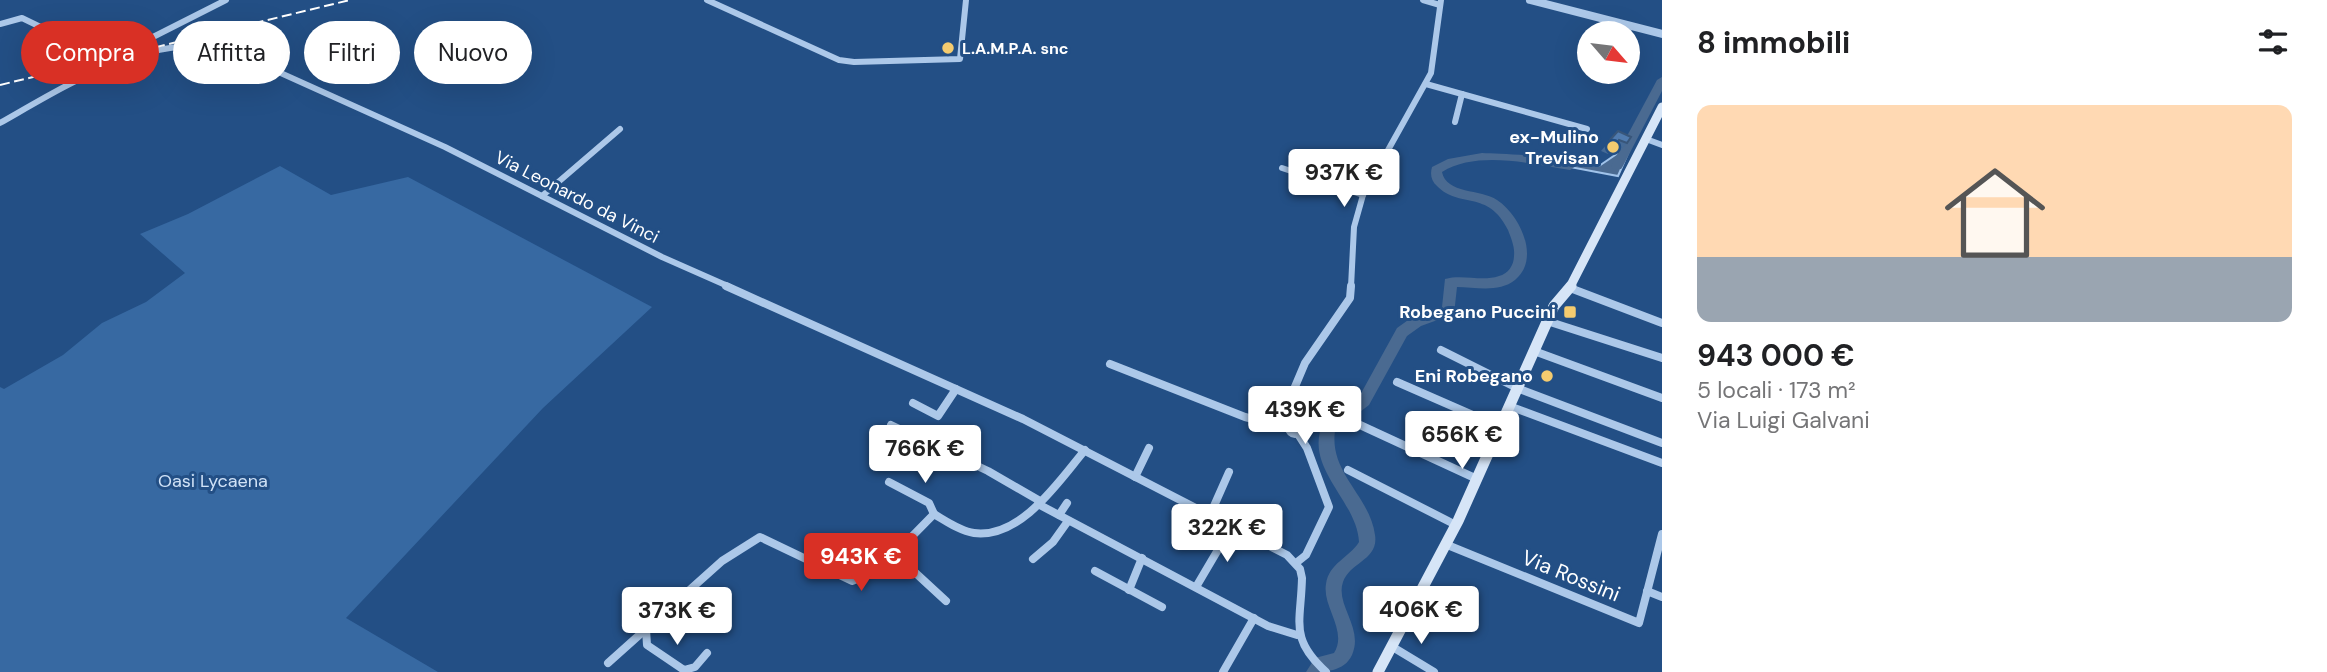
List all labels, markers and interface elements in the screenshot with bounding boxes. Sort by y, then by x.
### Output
chip: Compra [21,21,159,84]
chip: Affitta [173,21,290,84]
chip: Filtri [304,21,400,84]
chip: Nuovo [414,21,532,84]
north arrow [1577,21,1640,84]
map controls [1577,21,1640,84]
text: 8 immobili [1697,23,1850,62]
icon: filters [2254,23,2292,61]
place label: L.A.M.P.A. snc [962,38,1069,59]
marker: L.A.M.P.A. snc [940,40,956,56]
place label: ex-Mulino Trevisan [1509,125,1599,170]
marker: ex-Mulino Trevisan [1605,139,1621,155]
street label: Via Leonardo da Vinci [491,145,663,249]
pin: 937K € [1287,150,1401,209]
icon: home [1932,150,2058,276]
text: 937K € [1304,157,1384,187]
place label: Robegano Puccini [1399,300,1556,324]
marker: Robegano Puccini [1562,304,1578,320]
text: 943 000 € [1697,336,1855,375]
place label: Eni Robegano [1415,364,1533,388]
marker: Eni Robegano [1539,368,1555,384]
text: 5 locali · 173 m² [1697,375,1856,405]
pin: 439K € [1248,386,1362,446]
text: 439K € [1264,394,1346,424]
text: Via Luigi Galvani [1697,405,1870,435]
pin: 656K € [1405,412,1519,471]
text: 656K € [1421,419,1503,449]
pin: 766K € [868,426,982,485]
text: 766K € [885,433,965,463]
park label: Oasi Lycaena [158,469,268,493]
pin: 322K € [1170,504,1284,564]
text: 322K € [1187,512,1267,542]
pin: 943K € [804,534,918,593]
text: 943K € [820,541,902,571]
street label: Via Rossini [1518,544,1624,608]
pin: 406K € [1364,586,1478,646]
pin: 373K € [620,588,734,647]
text: 406K € [1379,594,1463,624]
text: 373K € [638,595,716,625]

